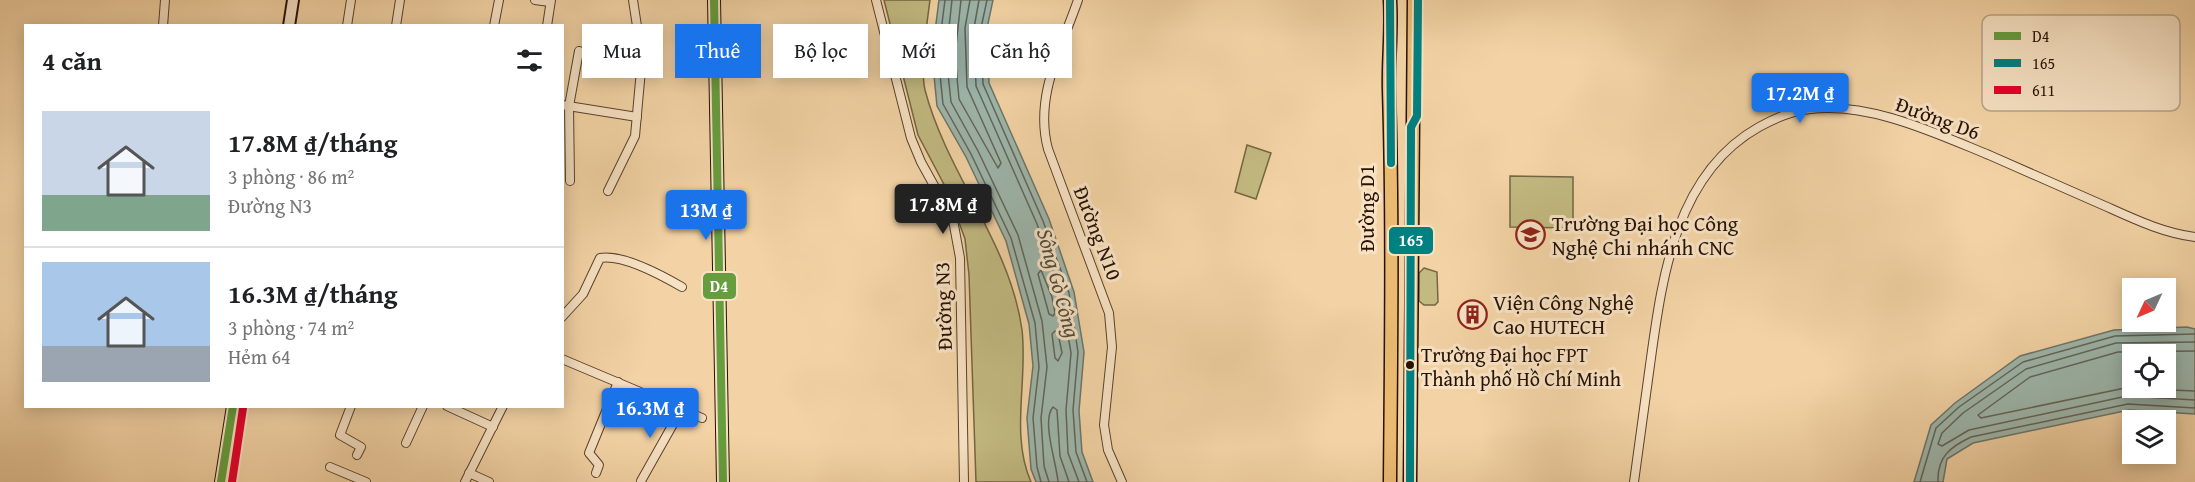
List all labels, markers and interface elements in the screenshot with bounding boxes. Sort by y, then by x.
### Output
legend [1982,15,2180,111]
chip: Mua [582,24,663,78]
chip: Thuê [675,24,761,78]
chip: Bộ lọc [773,24,868,78]
chip: Mới [880,24,957,78]
chip: Căn hộ [969,24,1072,78]
text: D4 [2032,24,2050,48]
text: 4 căn [42,41,102,80]
icon: filters [513,44,546,77]
text: 165 [2032,51,2055,75]
pin: 17.2M ₫ [1745,73,1855,124]
text: 17.2M ₫ [1766,78,1834,107]
text: 611 [2032,78,2055,102]
street label: Đường D6 [1892,88,1984,148]
text: 17.8M ₫/tháng [228,123,397,162]
icon: home [90,135,162,207]
text: 3 phòng · 86 m² [228,162,354,191]
street label: Đường D1 [1351,164,1382,252]
street label: Đường N10 [1066,181,1130,285]
pin: 17.8M ₫ [888,184,998,235]
text: 17.8M ₫ [909,189,977,218]
pin: 13M ₫ [664,190,748,241]
text: Đường N3 [228,191,312,220]
text: 13M ₫ [680,195,732,224]
place label: Trường Đại học Công Nghệ Chi nhánh CNC [1552,208,1739,263]
school or university icon: Trường Đại học Công Nghệ Chi nhánh CNC [1515,219,1547,251]
water label: Sông Gò Công [1029,225,1089,341]
line badge: 165 [1388,226,1434,255]
text: 165 [1399,228,1423,252]
street label: Đường N3 [926,261,960,351]
line badge: D4 [702,272,737,300]
text: 16.3M ₫/tháng [228,274,397,313]
text: D4 [710,274,728,298]
north arrow [2122,278,2176,332]
map controls [2122,278,2176,464]
icon: home [90,286,162,358]
place label: Viện Công Nghệ Cao HUTECH [1493,287,1634,342]
building icon: Viện Công Nghệ Cao HUTECH [1456,298,1488,330]
text: 3 phòng · 74 m² [228,313,354,342]
place label: Trường Đại học FPT Thành phố Hồ Chí Minh [1421,340,1621,393]
text: Hẻm 64 [228,342,291,371]
button: locate [2122,344,2176,398]
marker: Trường Đại học FPT Thành phố Hồ Chí Minh [1404,359,1416,371]
pin: 16.3M ₫ [595,388,705,439]
text: 16.3M ₫ [616,393,684,422]
button: layers [2122,410,2176,464]

